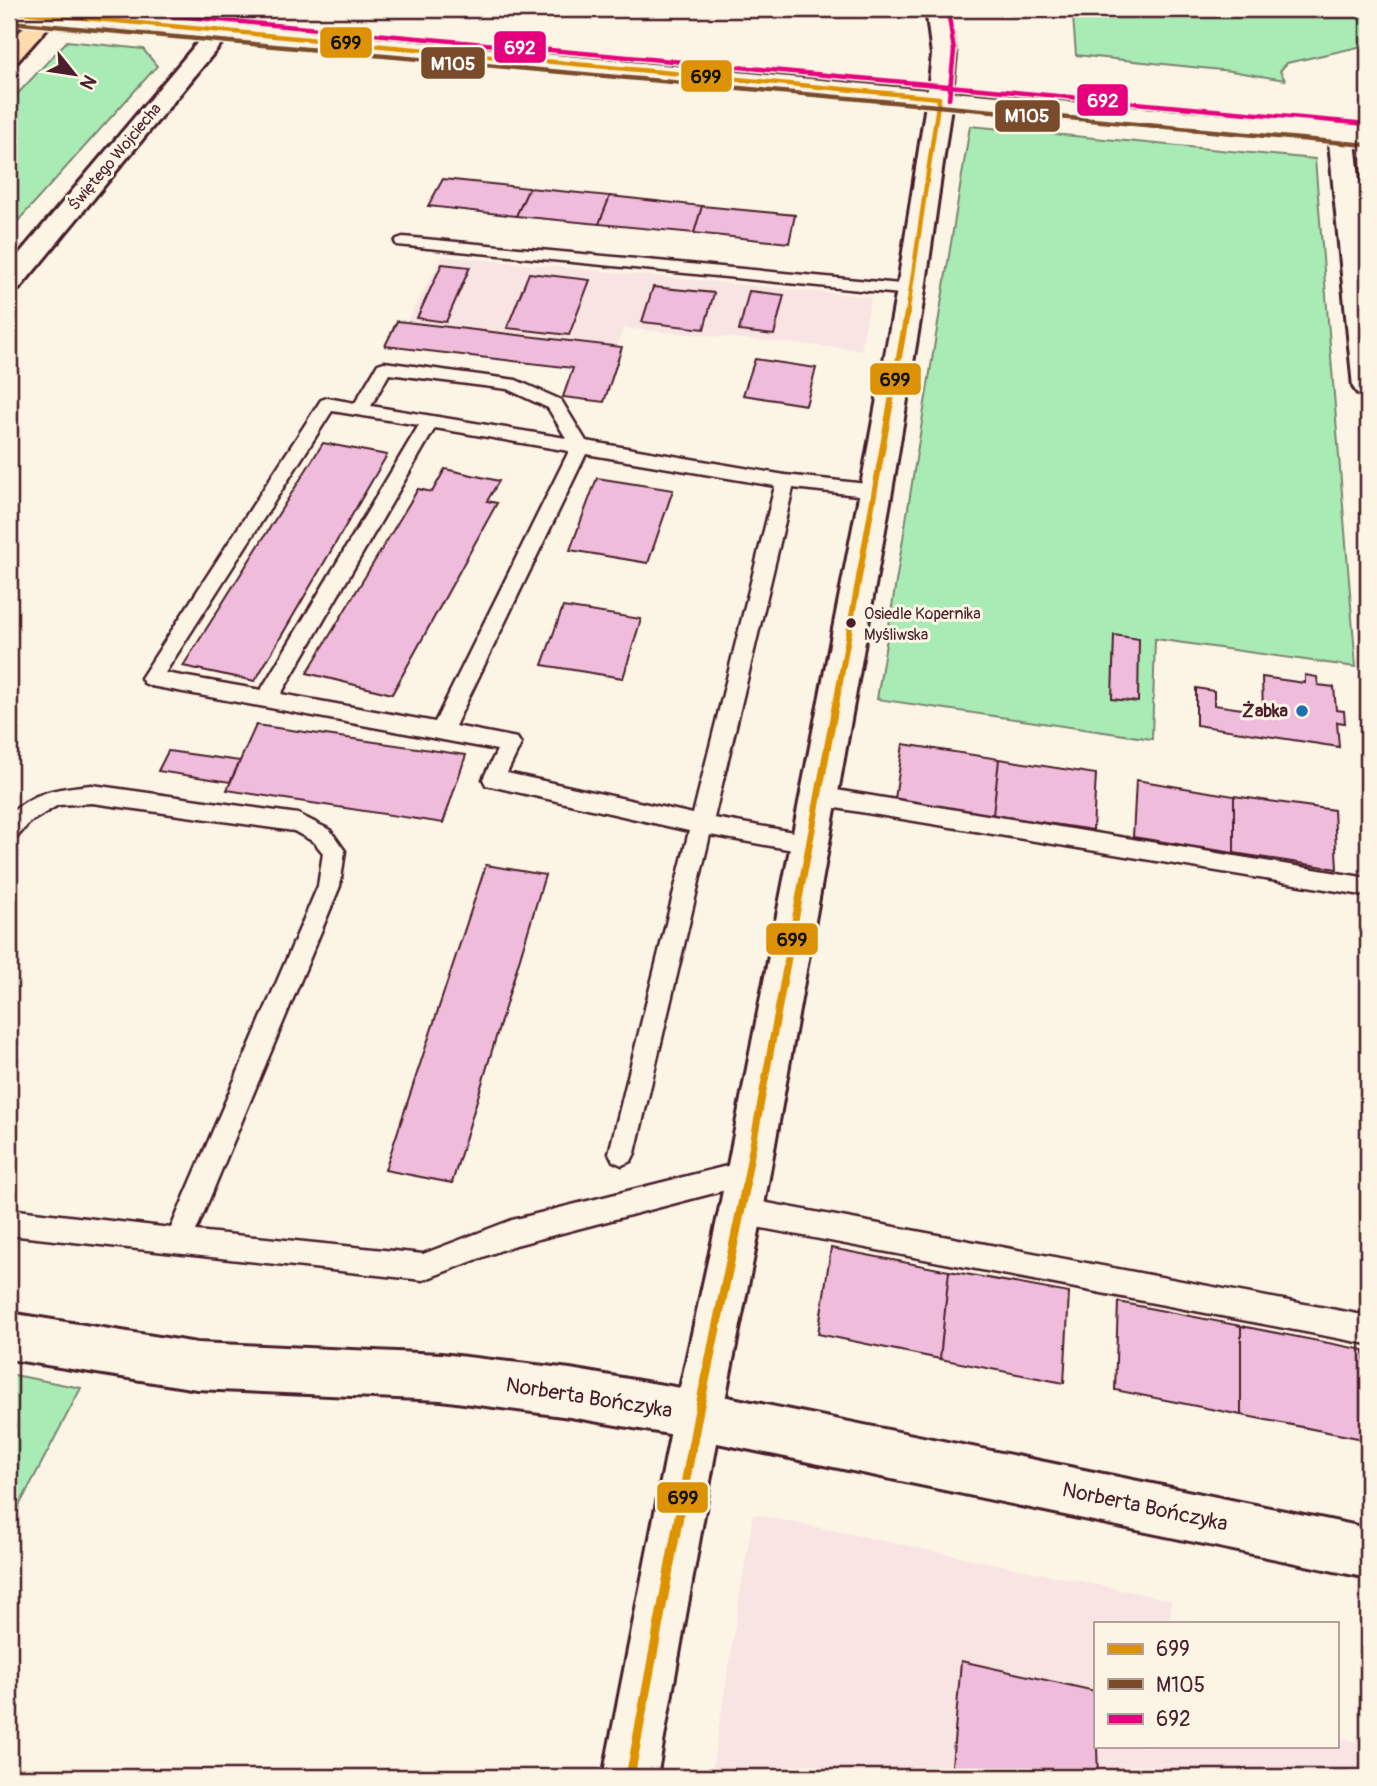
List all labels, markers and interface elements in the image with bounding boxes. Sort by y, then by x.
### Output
line badge: 699 [319,26,373,59]
line badge: 692 [493,30,547,64]
text: 699 [331,31,362,55]
text: 692 [504,36,536,60]
north arrow [38,38,108,108]
line badge: M105 [420,46,486,80]
text: M105 [431,52,475,76]
line badge: 699 [680,59,733,93]
text: 699 [691,65,722,89]
text: N [74,70,101,94]
line badge: 692 [1076,83,1129,117]
text: 692 [1087,89,1119,113]
street label: Świętego Wojciecha [64,99,166,215]
line badge: M105 [994,99,1061,133]
text: M105 [1005,104,1049,128]
line badge: 699 [869,362,922,396]
text: 699 [880,368,911,392]
place label: Osiedle Kopernika Myśliwska [864,604,981,645]
marker: Osiedle Kopernika Myśliwska [844,616,858,630]
place label: Żabka [1242,700,1289,723]
marker: Żabka [1294,703,1310,719]
line badge: 699 [765,922,819,956]
text: 699 [777,928,808,952]
street label: Norberta Bończyka [504,1372,674,1424]
street label: Norberta Bończyka [1060,1476,1230,1538]
line badge: 699 [656,1481,709,1514]
text: 699 [668,1486,699,1510]
legend [1094,1622,1338,1748]
text: 699 [1156,1636,1190,1663]
text: M105 [1156,1672,1205,1699]
text: 692 [1156,1706,1191,1733]

